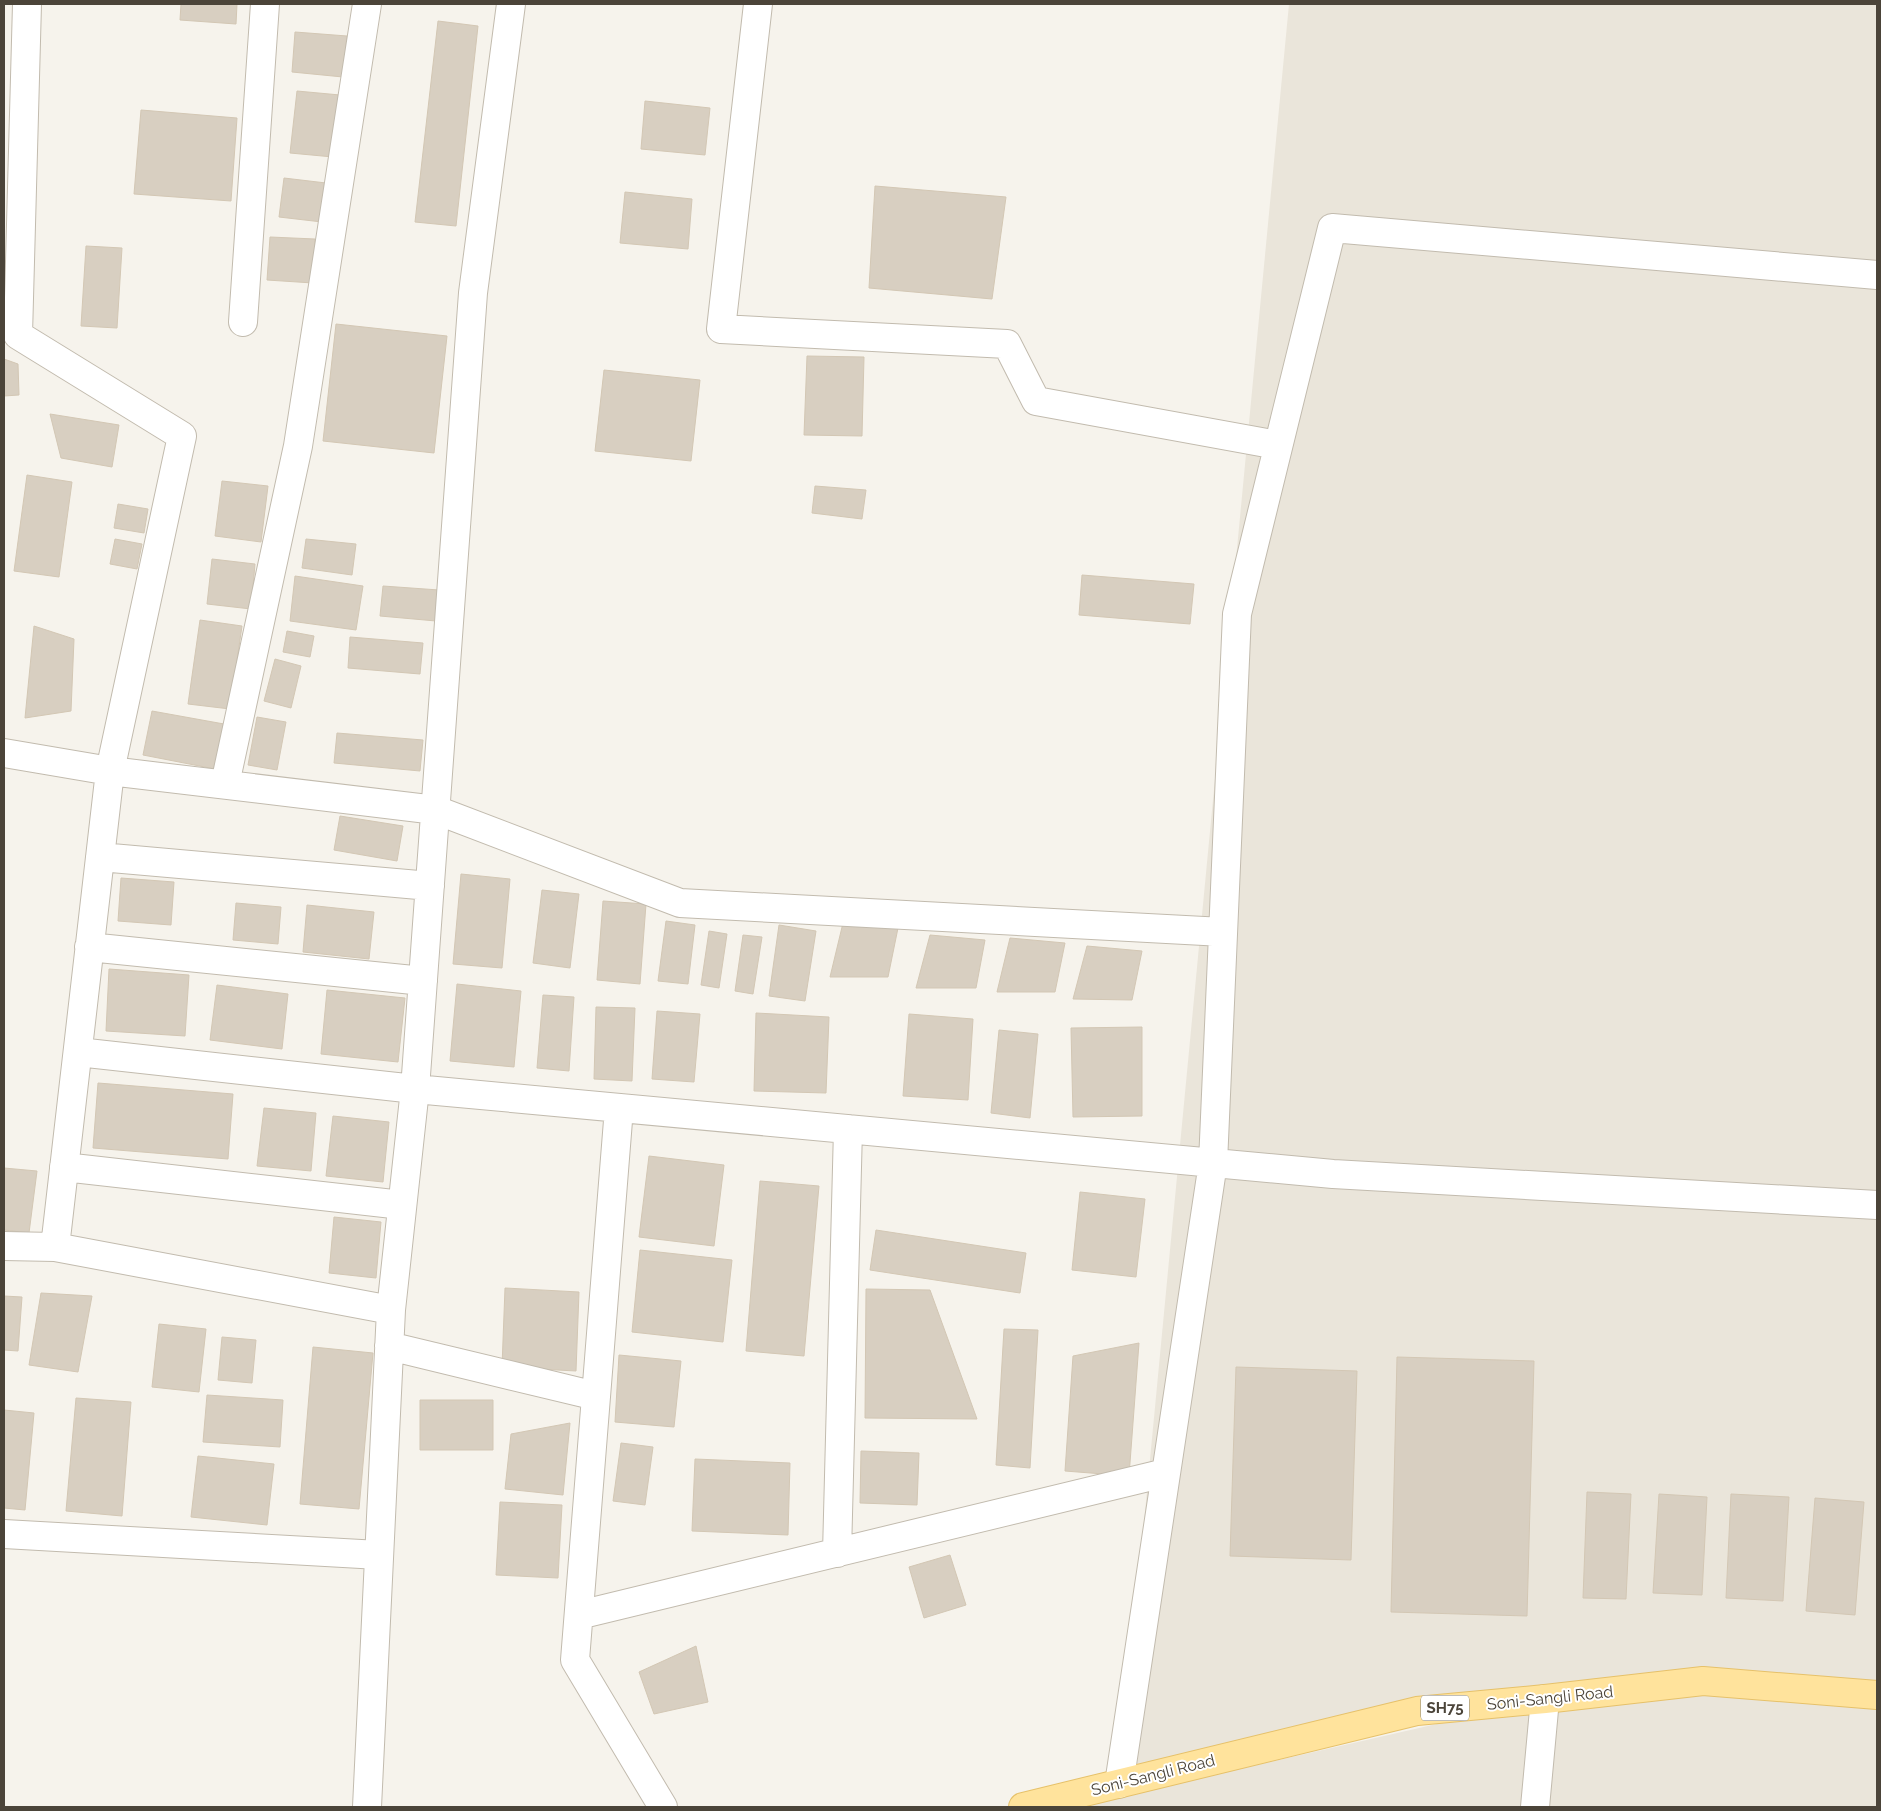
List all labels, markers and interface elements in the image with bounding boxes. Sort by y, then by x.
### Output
street label: Soni-Sangli Road [1486,1682,1614,1714]
road number: SH75 [1421,1696,1469,1720]
street label: Soni-Sangli Road [1089,1750,1217,1800]

